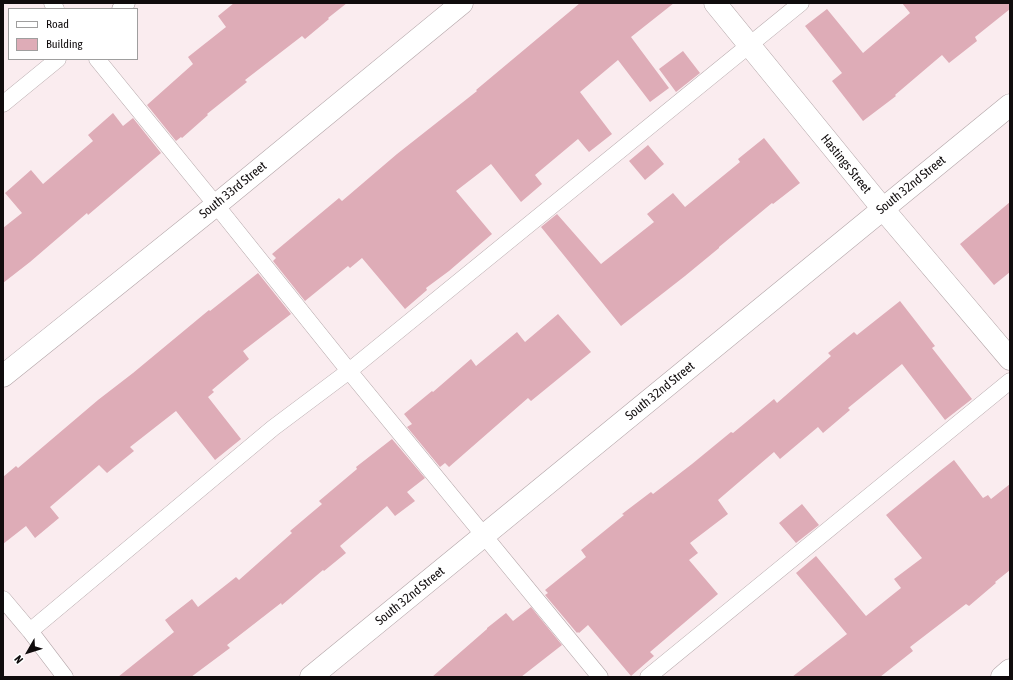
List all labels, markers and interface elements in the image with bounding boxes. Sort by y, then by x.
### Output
legend [8,8,138,60]
text: Road [46,17,69,31]
text: Building [46,37,83,51]
street label: Hastings Street [817,131,875,197]
street label: South 32nd Street [873,152,949,218]
street label: South 33rd Street [196,158,270,222]
street label: South 32nd Street [622,358,698,424]
street label: South 32nd Street [372,563,448,629]
north arrow [8,632,48,672]
text: N [12,653,25,666]

